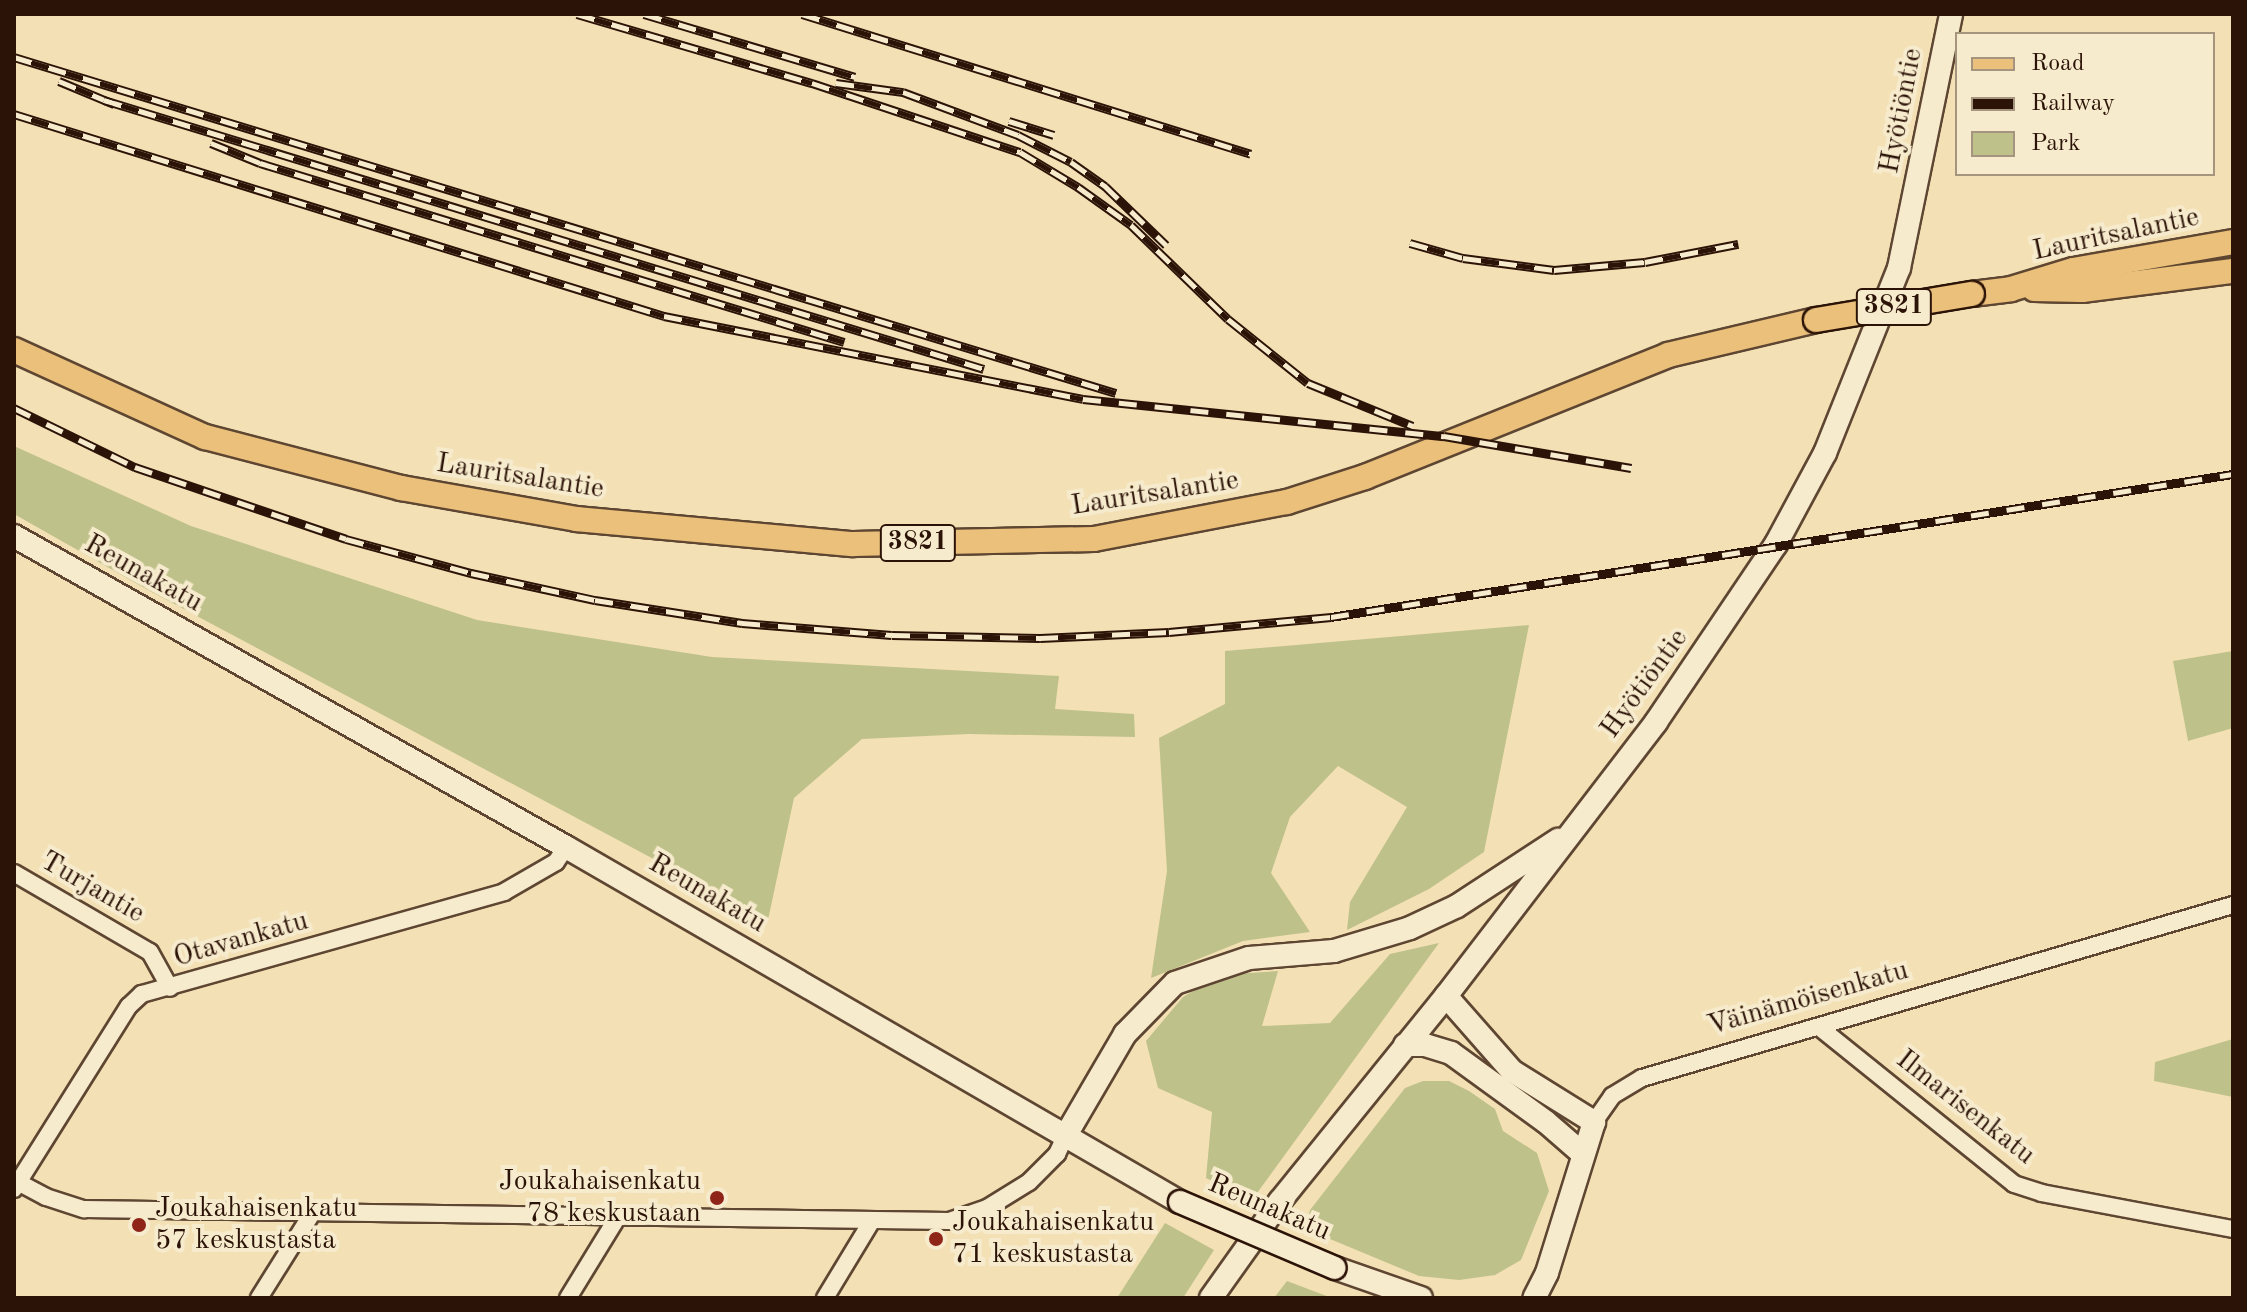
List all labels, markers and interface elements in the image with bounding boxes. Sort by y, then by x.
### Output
legend [1955,32,2215,176]
street label: Hyötiöntie [1873,45,1931,177]
text: Road [2031,52,2084,76]
text: Railway [2031,92,2115,116]
text: Park [2031,132,2080,156]
street label: Lauritsalantie [2030,201,2202,269]
road number: 3821 [1854,285,1934,329]
street label: Lauritsalantie [434,447,606,507]
street label: Lauritsalantie [1069,464,1241,524]
road number: 3821 [878,521,958,565]
street label: Reunakatu [78,528,208,620]
street label: Hyötiöntie [1594,623,1696,745]
street label: Turjantie [34,845,150,931]
street label: Reunakatu [642,847,772,941]
street label: Otavankatu [170,905,312,975]
street label: Väinämöisenkatu [1704,954,1912,1044]
street label: Ilmarisenkatu [1889,1043,2041,1173]
place label: Joukahaisenkatu 78 keskustaan [499,1165,701,1231]
street label: Reunakatu [1203,1167,1335,1249]
marker: Joukahaisenkatu 78 keskustaan [708,1189,726,1207]
place label: Joukahaisenkatu 57 keskustasta [155,1192,357,1258]
place label: Joukahaisenkatu 71 keskustasta [952,1206,1154,1272]
marker: Joukahaisenkatu 57 keskustasta [130,1216,148,1234]
marker: Joukahaisenkatu 71 keskustasta [927,1230,945,1248]

